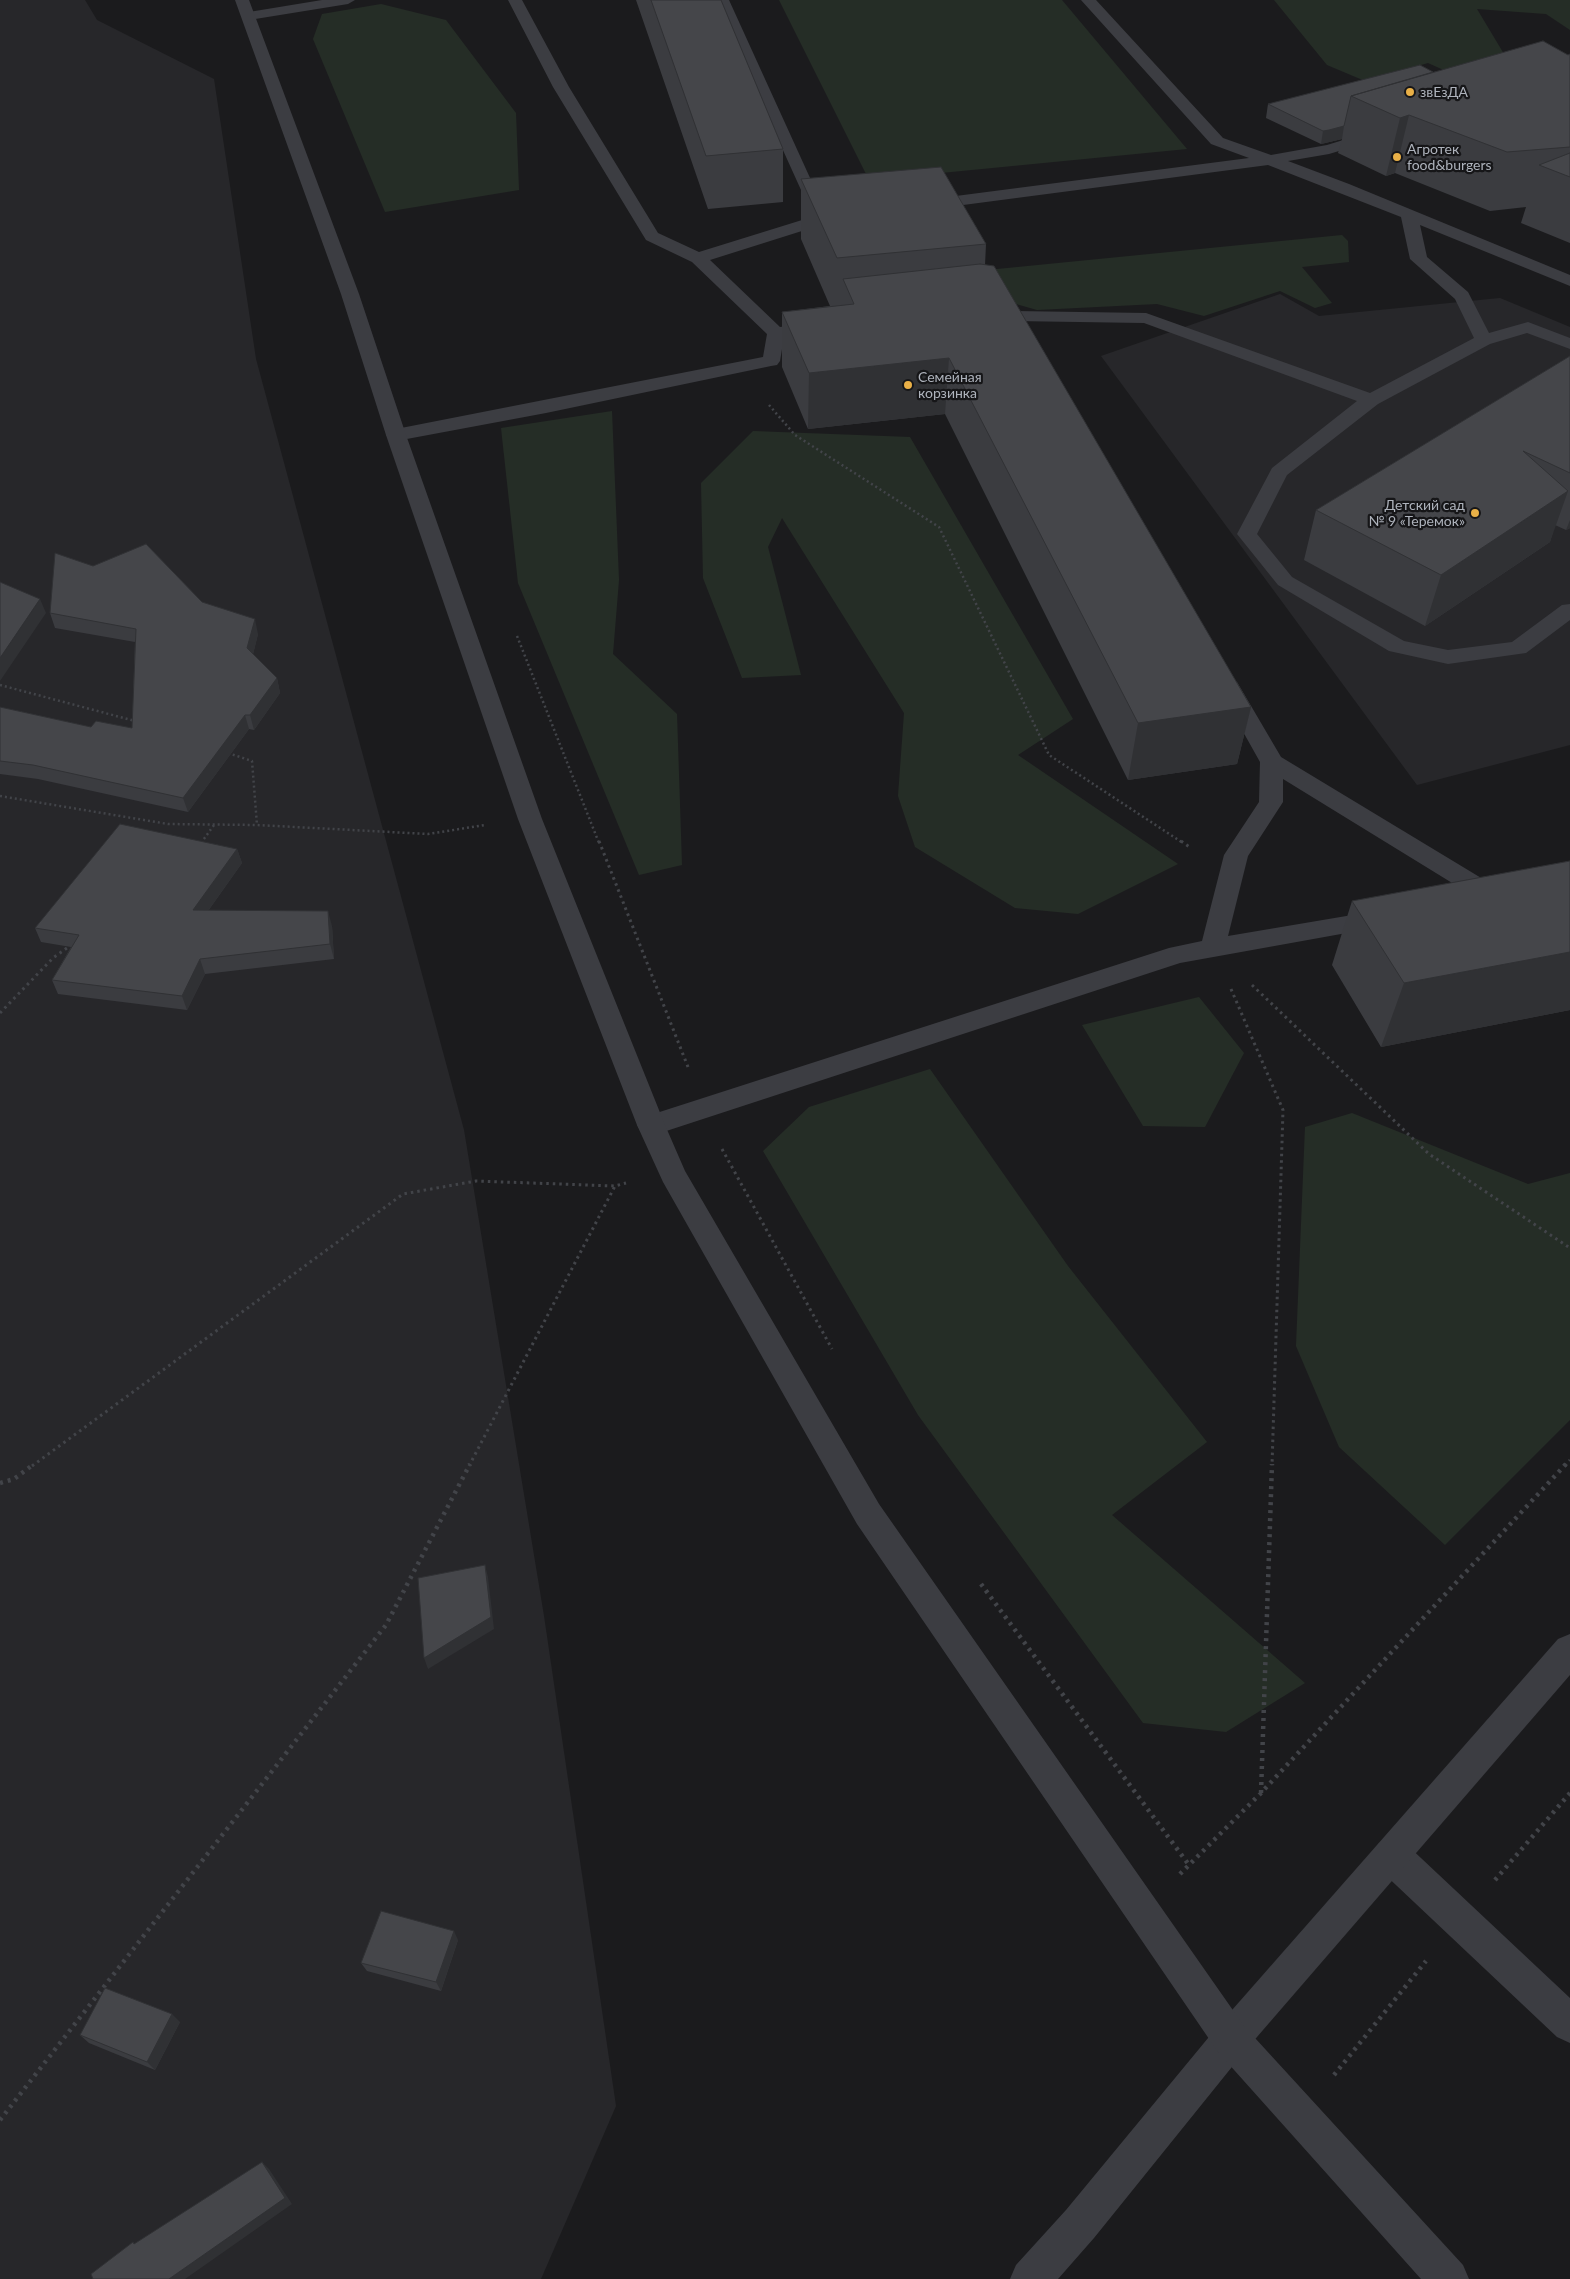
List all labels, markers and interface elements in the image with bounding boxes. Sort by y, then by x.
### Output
place label: звЕзДА [1420,84,1468,100]
marker: звЕзДА [1404,86,1416,98]
place label: Агротек food&burgers [1407,141,1492,174]
marker: Агротек food&burgers [1391,151,1403,163]
place label: Семейная корзинка [918,369,982,402]
marker: Семейная корзинка [902,379,914,391]
place label: Детский сад № 9 «Теремок» [1368,497,1465,530]
marker: Детский сад № 9 «Теремок» [1469,507,1481,519]

